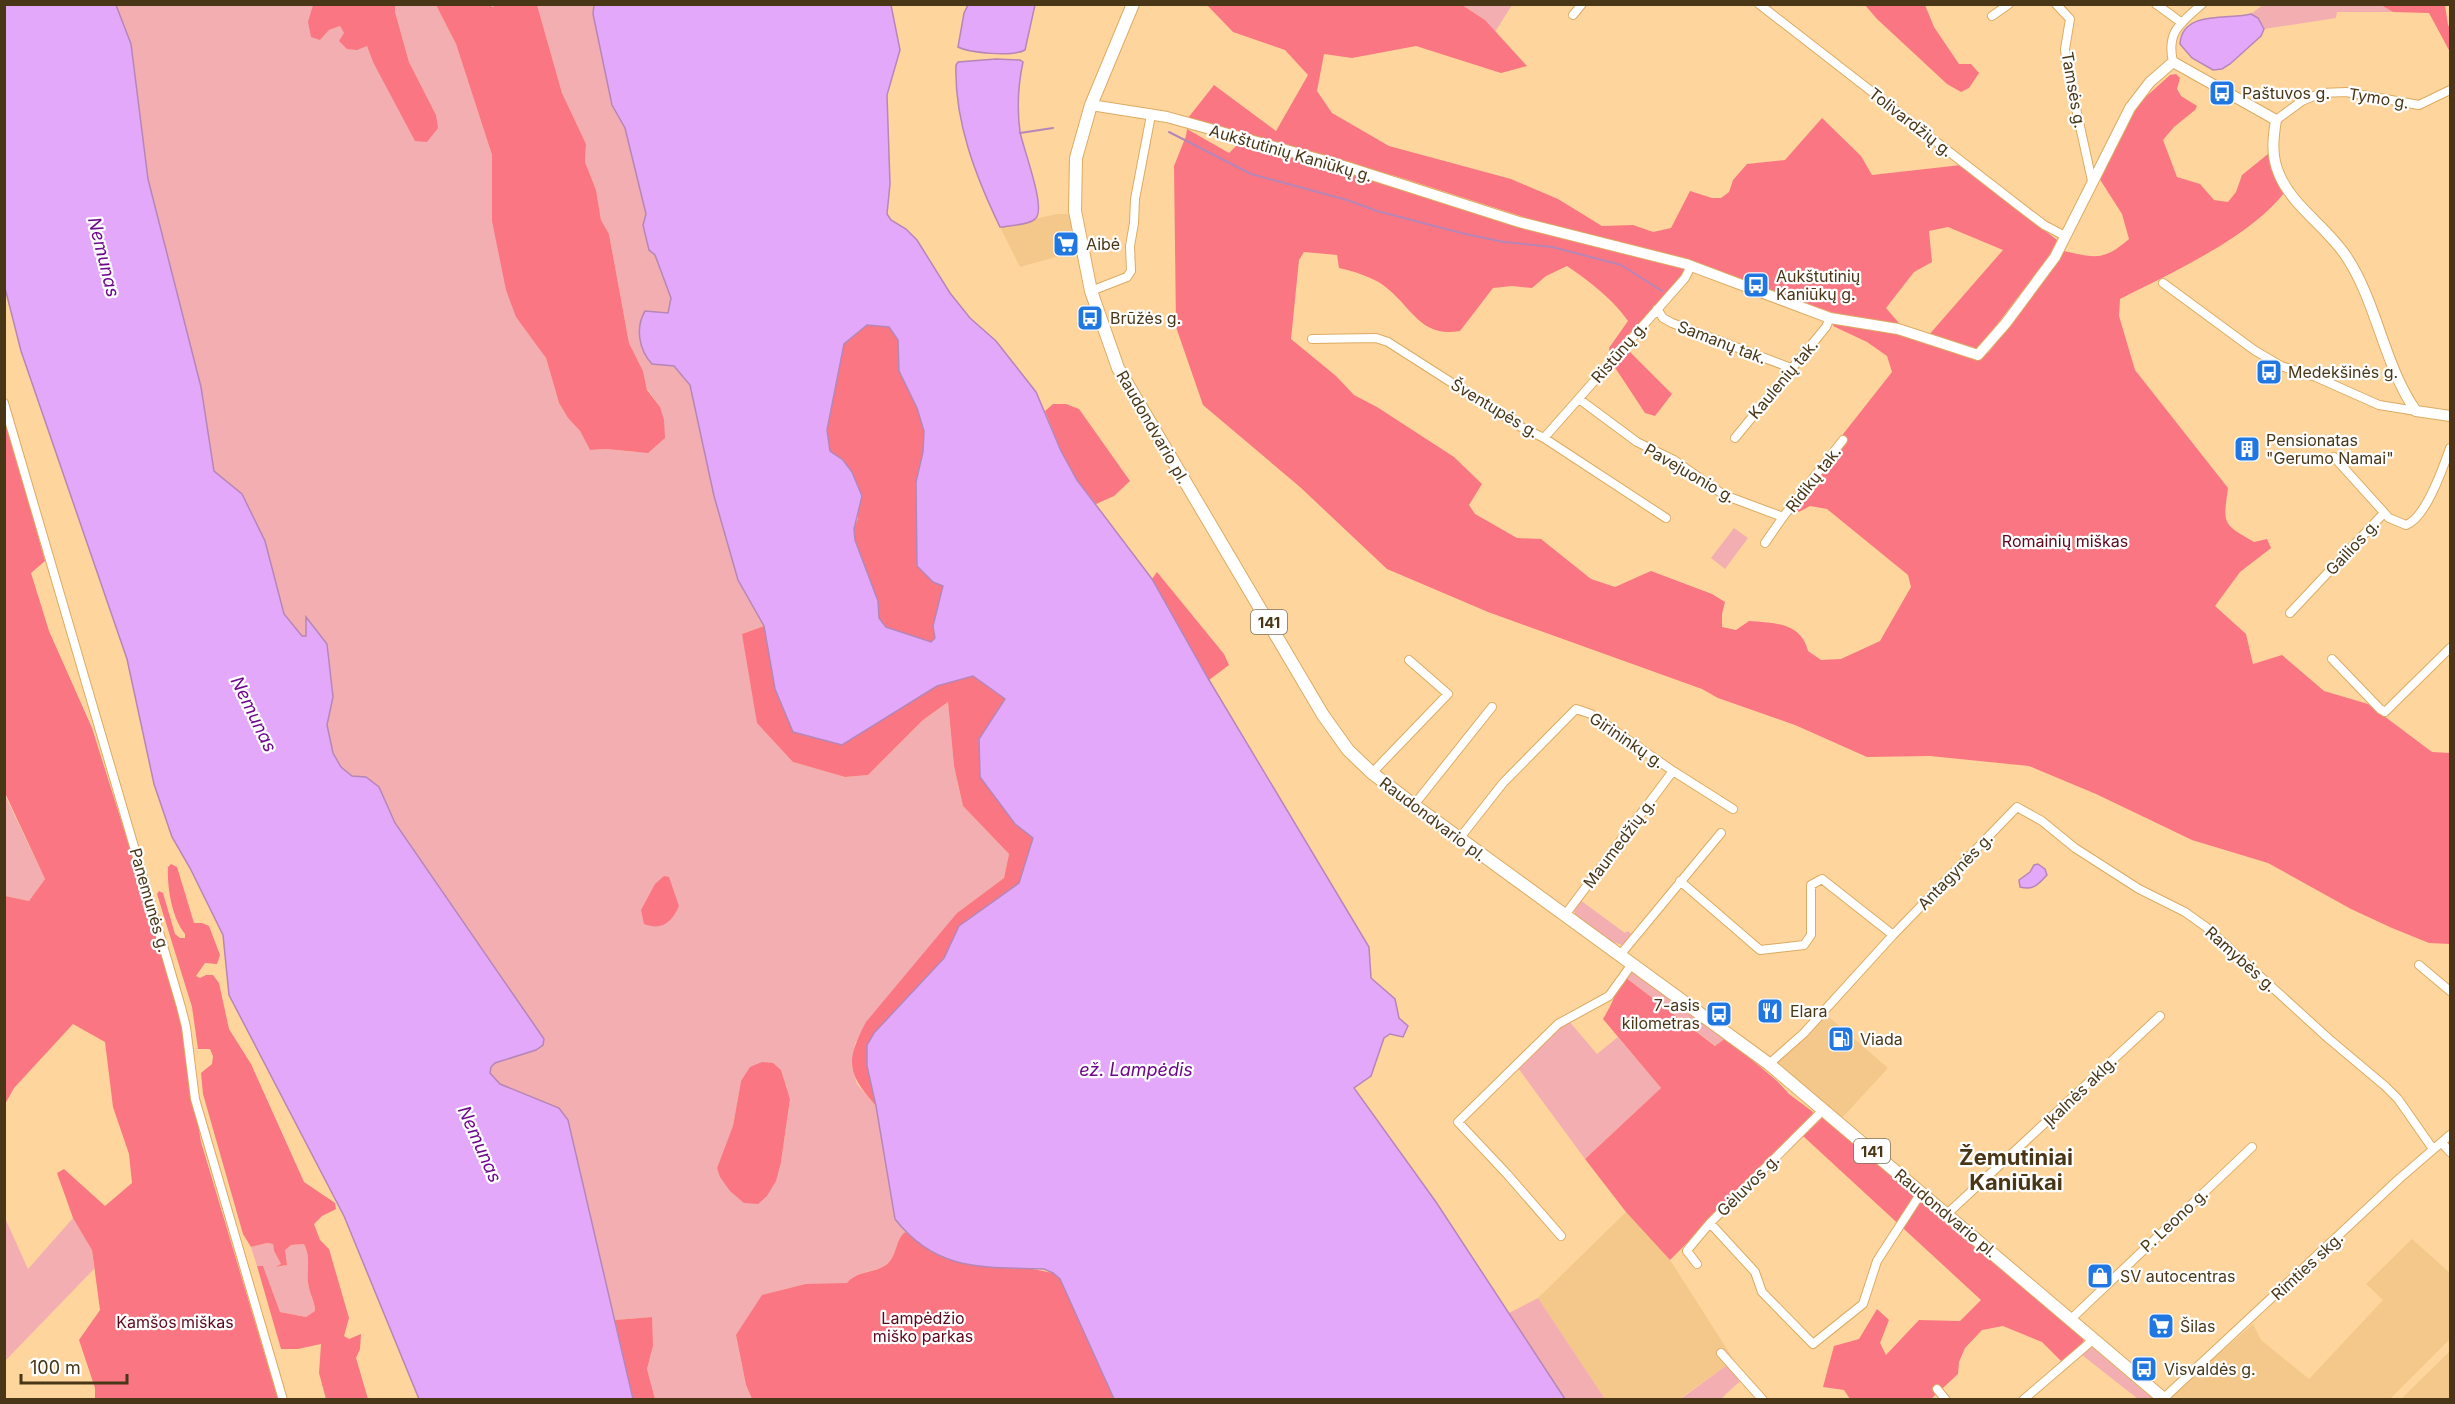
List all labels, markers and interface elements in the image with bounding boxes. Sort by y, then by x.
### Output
street label: Tamsės g. [2057,50,2091,130]
bus stop icon: Paštuvos g. [2207,78,2237,108]
street label: Tolivardžių g. [1865,83,1957,161]
place label: Paštuvos g. [2242,83,2330,103]
street label: Tymo g. [2347,83,2411,113]
street label: Aukštutinių Kaniūkų g. [1207,120,1375,186]
water label: Nemunas [84,215,124,299]
supermarket icon: Aibė [1051,229,1081,259]
place label: Aibė [1086,234,1120,254]
place label: Aukštutinių Kaniūkų g. [1776,266,1860,304]
bus stop icon: Aukštutinių Kaniūkų g. [1741,270,1771,300]
bus stop icon: Brūžės g. [1075,303,1105,333]
place label: Brūžės g. [1110,308,1181,328]
street label: Samanų tak. [1675,316,1769,368]
street label: Ristūnų g. [1587,317,1651,387]
street label: Kaulenių tak. [1744,335,1822,423]
bus stop icon: Medekšinės g. [2254,357,2284,387]
place label: Medekšinės g. [2288,362,2398,382]
street label: Raudondvario pl. [1112,367,1194,487]
street label: Šventupės g. [1447,374,1543,442]
place label: Pensionatas "Gerumo Namai" [2266,430,2394,468]
building icon: Pensionatas "Gerumo Namai" [2232,434,2262,464]
street label: Pavejuonio g. [1641,439,1739,507]
street label: Ridikų tak. [1781,442,1845,516]
street label: Gailios g. [2321,515,2383,579]
park label: Romainių miškas [2002,531,2128,551]
road number: 141 [1251,610,1287,634]
water label: Nemunas [227,673,281,755]
street label: Girininkų g. [1586,708,1668,772]
street label: Raudondvario pl. [1376,773,1490,865]
street label: Maumedžių g. [1579,794,1659,892]
street label: Antagynės g. [1913,828,1997,914]
street label: Panemunės g. [126,846,174,954]
street label: Ramybės g. [2201,922,2281,996]
place label: 7-asis kilometras [1622,995,1700,1033]
restaurant icon: Elara [1755,996,1785,1026]
bus stop icon: 7-asis kilometras [1704,999,1734,1029]
place label: Elara [1790,1001,1827,1021]
fuel station icon: Viada [1826,1024,1856,1054]
place label: Viada [1860,1029,1903,1049]
street label: Įkalnės aklg. [2039,1051,2121,1131]
water label: ež. Lampėdis [1079,1059,1193,1080]
water label: Nemunas [454,1102,506,1186]
road number: 141 [1854,1139,1890,1163]
district label: Žemutiniai Kaniūkai [1959,1144,2073,1195]
street label: Gėluvos g. [1713,1150,1783,1220]
street label: Raudondvario pl. [1891,1164,2001,1262]
street label: P. Leono g. [2136,1184,2212,1256]
street label: Rimties skg. [2267,1228,2347,1304]
shop icon: SV autocentras [2085,1261,2115,1291]
place label: SV autocentras [2120,1266,2236,1286]
park label: Lampėdžio miško parkas [873,1308,973,1346]
supermarket icon: Šilas [2146,1311,2176,1341]
park label: Kamšos miškas [116,1312,234,1332]
place label: Šilas [2180,1316,2215,1336]
scale bar [21,1347,128,1385]
bus stop icon: Visvaldės g. [2129,1354,2159,1384]
text: 100 m [30,1357,81,1378]
place label: Visvaldės g. [2164,1359,2256,1379]

